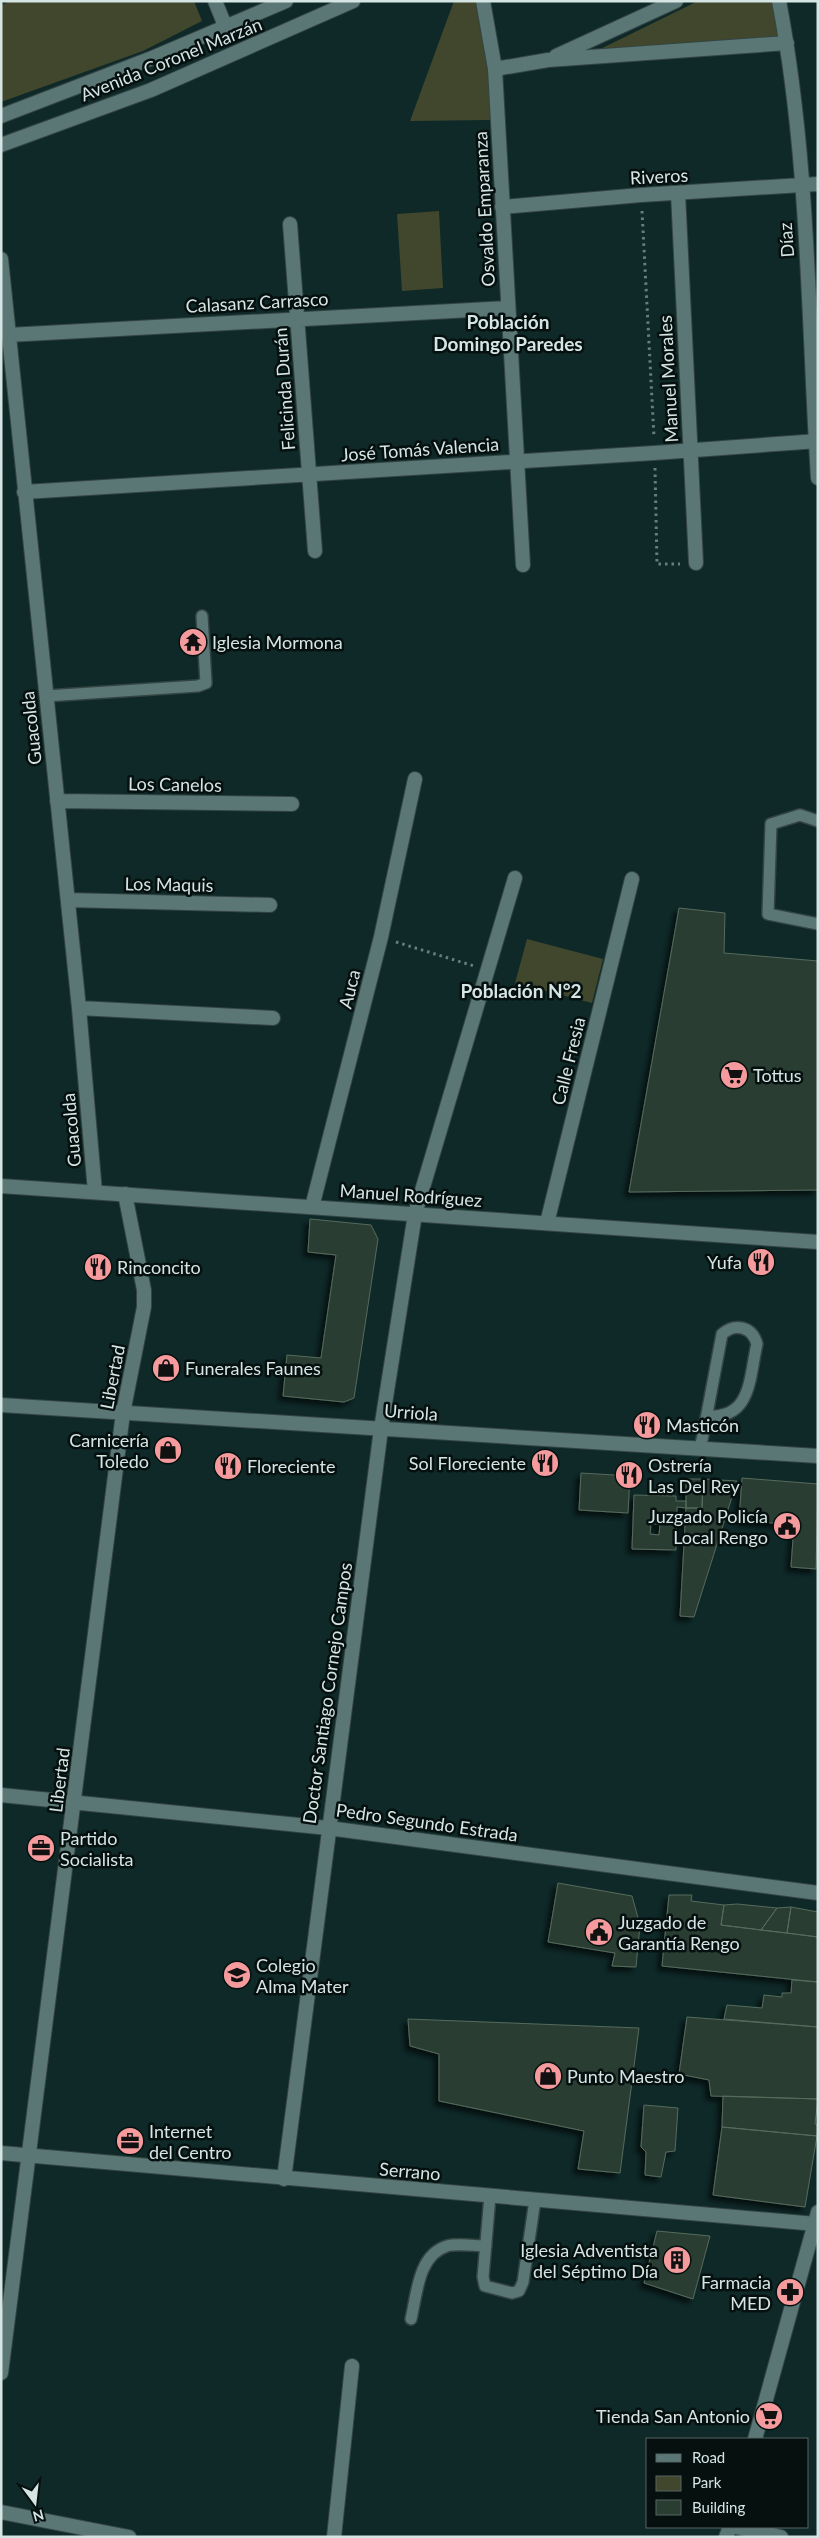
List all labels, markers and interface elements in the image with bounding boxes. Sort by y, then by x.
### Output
street label: Avenida Coronel Marzán [77,12,265,106]
street label: Osvaldo Emparanza [469,131,499,287]
street label: Riveros [629,163,689,189]
street label: Díaz [774,222,798,258]
street label: Calasanz Carrasco [185,287,329,317]
district label: Población Domingo Paredes [433,310,583,355]
street label: Manuel Morales [654,315,682,443]
street label: Felicinda Durán [269,327,299,451]
street label: José Tomás Valencia [340,432,500,466]
temple icon: Iglesia Mormona [178,627,208,657]
place label: Iglesia Mormona [212,631,343,653]
street label: Guacolda [16,690,46,766]
street label: Los Canelos [128,772,222,796]
street label: Los Maquis [124,872,214,896]
street label: Auca [334,967,364,1011]
district label: Población N°2 [460,979,582,1002]
street label: Calle Fresia [546,1015,590,1107]
supermarket icon: Tottus [719,1060,749,1090]
place label: Tottus [753,1064,802,1086]
street label: Guacolda [57,1092,85,1168]
street label: Manuel Rodríguez [339,1179,483,1211]
restaurant icon: Yufa [746,1247,776,1277]
place label: Yufa [707,1251,742,1273]
restaurant icon: Rinconcito [83,1252,113,1282]
place label: Rinconcito [117,1256,201,1278]
street label: Libertad [95,1343,129,1411]
shop icon: Funerales Faunes [151,1353,181,1383]
place label: Funerales Faunes [185,1357,321,1379]
street label: Urriola [383,1399,439,1425]
restaurant icon: Masticón [632,1410,662,1440]
place label: Masticón [666,1414,739,1436]
place label: Carnicería Toledo [69,1429,149,1472]
shop icon: Carnicería Toledo [153,1435,183,1465]
restaurant icon: Sol Floreciente [530,1448,560,1478]
restaurant icon: Floreciente [213,1451,243,1481]
place label: Sol Floreciente [409,1452,526,1474]
place label: Ostrería Las Del Rey [648,1454,740,1497]
place label: Floreciente [247,1455,335,1477]
restaurant icon: Ostrería Las Del Rey [614,1460,644,1490]
place label: Juzgado Policía Local Rengo [648,1505,768,1548]
public building icon: Juzgado Policía Local Rengo [772,1511,802,1541]
street label: Doctor Santiago Cornejo Campos [298,1561,356,1825]
street label: Libertad [44,1746,74,1814]
street label: Pedro Segundo Estrada [335,1798,519,1846]
place label: Partido Socialista [60,1827,134,1870]
office icon: Partido Socialista [26,1833,56,1863]
place label: Juzgado de Garantía Rengo [618,1911,740,1954]
public building icon: Juzgado de Garantía Rengo [584,1917,614,1947]
place label: Colegio Alma Mater [256,1954,349,1997]
school or university icon: Colegio Alma Mater [222,1960,252,1990]
shop icon: Punto Maestro [533,2061,563,2091]
place label: Punto Maestro [567,2065,684,2087]
place label: Internet del Centro [149,2120,232,2163]
office icon: Internet del Centro [115,2126,145,2156]
street label: Serrano [378,2157,442,2185]
place label: Iglesia Adventista del Séptimo Día [520,2239,658,2282]
building icon: Iglesia Adventista del Séptimo Día [662,2245,692,2275]
place label: Farmacia MED [701,2271,771,2314]
pharmacy icon: Farmacia MED [775,2277,805,2307]
supermarket icon: Tienda San Antonio [754,2401,784,2431]
place label: Tienda San Antonio [596,2405,750,2427]
legend [646,2438,809,2528]
text: Road [692,2448,725,2466]
text: Park [692,2473,722,2491]
north arrow [10,2478,60,2528]
text: Building [692,2498,745,2516]
text: N [31,2506,46,2526]

